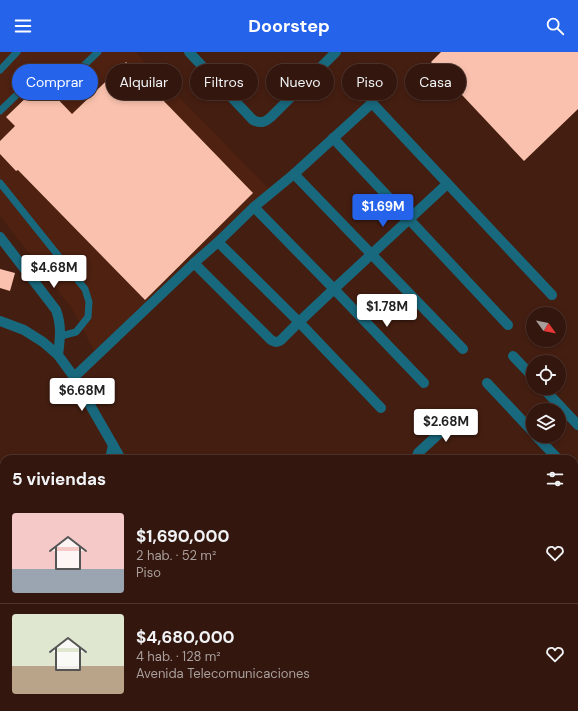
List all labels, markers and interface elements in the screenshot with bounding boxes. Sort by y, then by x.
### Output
text: Doorstep [248,14,330,38]
icon: menu [12,15,34,37]
icon: search [544,15,566,37]
chip: Comprar [12,64,98,100]
chip: Alquilar [106,64,182,100]
chip: Filtros [190,64,258,100]
chip: Nuevo [266,64,334,100]
chip: Piso [342,64,397,100]
chip: Casa [405,64,466,100]
pin: $1.69M [350,194,416,228]
text: $1.69M [361,198,405,215]
pin: $4.68M [21,255,87,289]
text: $4.68M [30,259,78,276]
pin: $1.78M [354,294,420,328]
text: $1.78M [366,298,408,315]
north arrow [526,307,566,347]
map controls [526,307,566,443]
button: locate [526,355,566,395]
pin: $6.68M [49,378,115,412]
text: $6.68M [59,382,105,399]
button: layers [526,403,566,443]
pin: $2.68M [413,409,479,443]
text: $2.68M [423,413,469,430]
text: 5 viviendas [12,468,106,490]
icon: filters [544,468,566,490]
text: $1,690,000 [136,525,229,547]
icon: home [44,529,92,577]
icon: heart [544,542,566,564]
text: 2 hab. · 52 m² [136,547,216,564]
text: Piso [136,564,161,581]
text: $4,680,000 [136,626,235,648]
icon: home [44,630,92,678]
icon: heart [544,643,566,665]
text: 4 hab. · 128 m² [136,648,221,665]
text: Avenida Telecomunicaciones [136,665,310,682]

